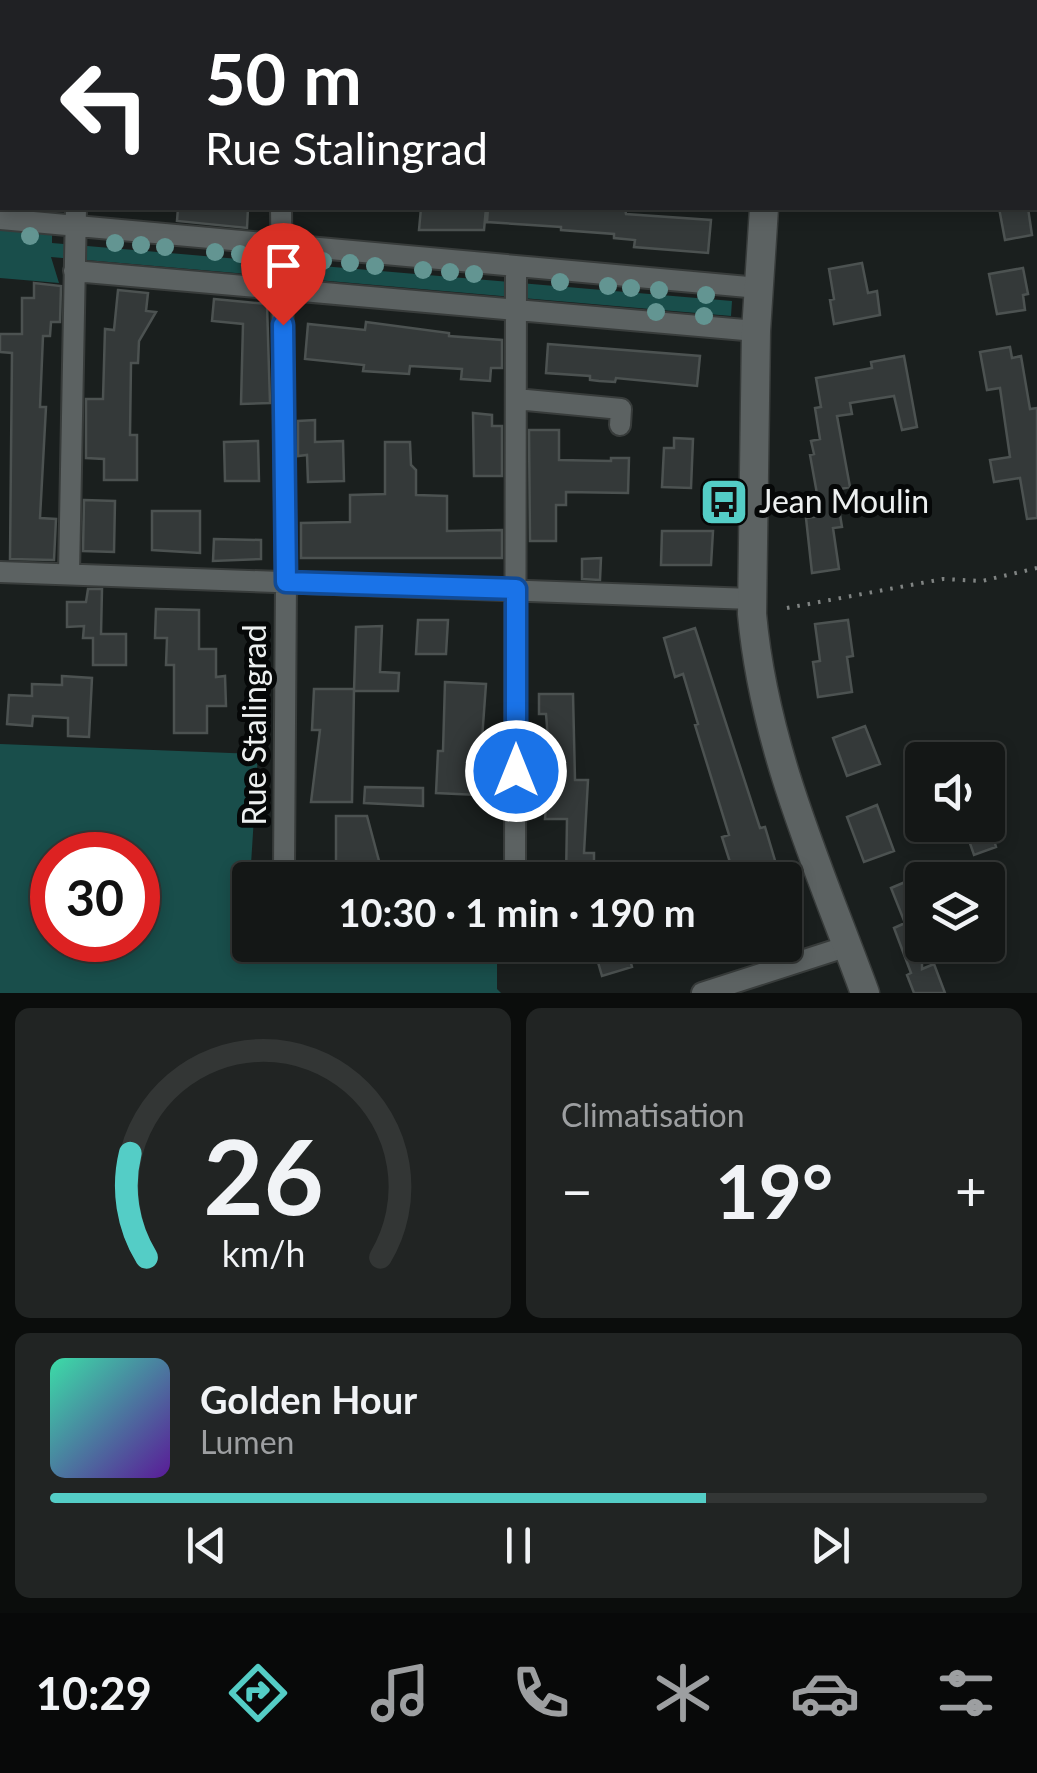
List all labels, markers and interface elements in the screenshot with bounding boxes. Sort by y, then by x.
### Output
text: 50 m [205,36,362,120]
icon: left [40,40,170,170]
text: Rue Stalingrad [205,121,488,175]
pin [241,223,326,326]
icon: arrive [256,238,311,293]
bus stop icon: Jean Moulin [698,476,750,528]
place label: Jean Moulin [759,481,929,520]
street label: Rue Stalingrad [234,624,273,826]
position arrow [464,719,568,823]
map controls [905,742,1005,962]
button: sound [905,742,1005,842]
speed limit sign: 30 [30,832,160,962]
button: layers [905,862,1005,962]
text: 10:30 · 1 min · 190 m [338,889,696,935]
text: Climatisation [561,1095,745,1134]
text: 26 [203,1112,323,1237]
text: 19° [715,1145,833,1235]
text: − [561,1157,593,1223]
text: + [955,1157,987,1223]
text: km/h [221,1232,305,1275]
text: Golden Hour [200,1376,417,1422]
text: Lumen [200,1422,294,1461]
icon: previous [179,1518,234,1573]
icon: pause [491,1518,546,1573]
icon: next [803,1518,858,1573]
icon: directions [223,1658,293,1728]
icon: music [365,1658,435,1728]
icon: phone [506,1658,576,1728]
icon: climate [648,1658,718,1728]
icon: car [790,1658,860,1728]
icon: filters [931,1658,1001,1728]
text: 10:29 [36,1666,152,1720]

